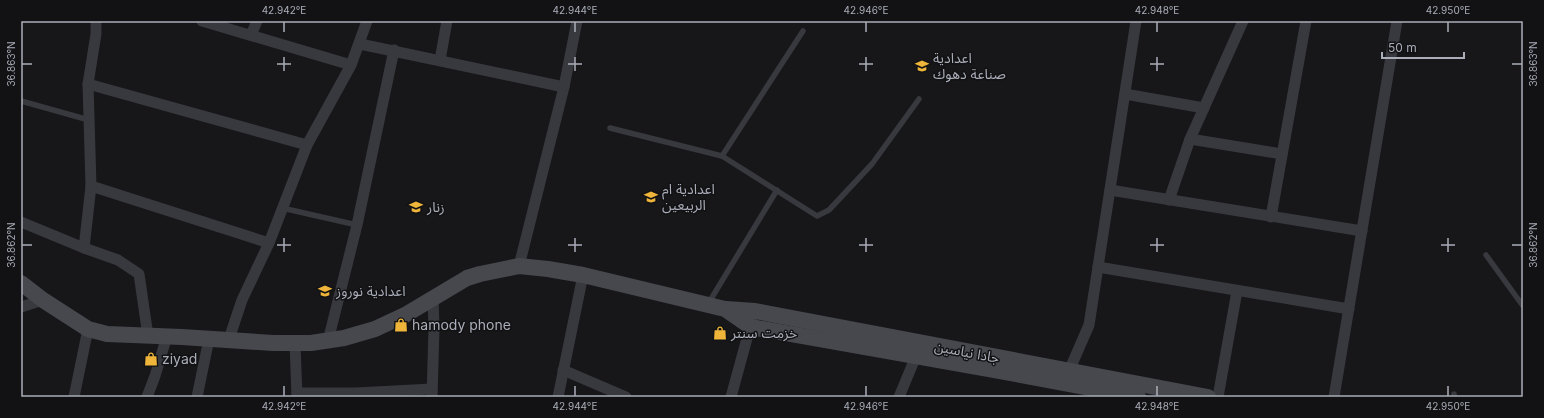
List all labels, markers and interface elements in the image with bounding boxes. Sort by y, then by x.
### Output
text: 42.942°E [262,4,306,16]
text: 42.944°E [553,4,597,16]
text: 42.946°E [844,4,888,16]
text: 42.948°E [1135,4,1179,16]
text: 42.950°E [1426,4,1470,16]
scale bar [1382,34,1464,60]
text: 50 m [1388,40,1417,55]
text: 36.863°N [5,41,17,87]
text: 36.863°N [1527,41,1539,87]
place label: اعدادية صناعة دهوك [933,49,1006,83]
school or university icon: اعدادية صناعة دهوك [914,58,930,74]
place label: اعدادية ام الربيعين [662,180,715,214]
school or university icon: اعدادية ام الربيعين [643,189,659,205]
place label: زنار [426,198,445,216]
school or university icon: زنار [408,199,424,215]
text: 36.862°N [5,222,17,268]
text: 36.862°N [1527,222,1539,268]
place label: اعدادية نوروز [335,282,406,300]
school or university icon: اعدادية نوروز [317,283,333,299]
place label: hamody phone [412,316,511,333]
shop icon: hamody phone [393,317,409,333]
place label: خزمت سنتر [730,324,797,342]
shop icon: خزمت سنتر [712,325,728,341]
street label: جادا نیاسین [933,337,1001,367]
place label: ziyad [162,350,197,367]
shop icon: ziyad [143,351,159,367]
text: 42.942°E [262,400,306,412]
text: 42.944°E [553,400,597,412]
text: 42.946°E [844,400,888,412]
text: 42.948°E [1135,400,1179,412]
text: 42.950°E [1426,400,1470,412]

